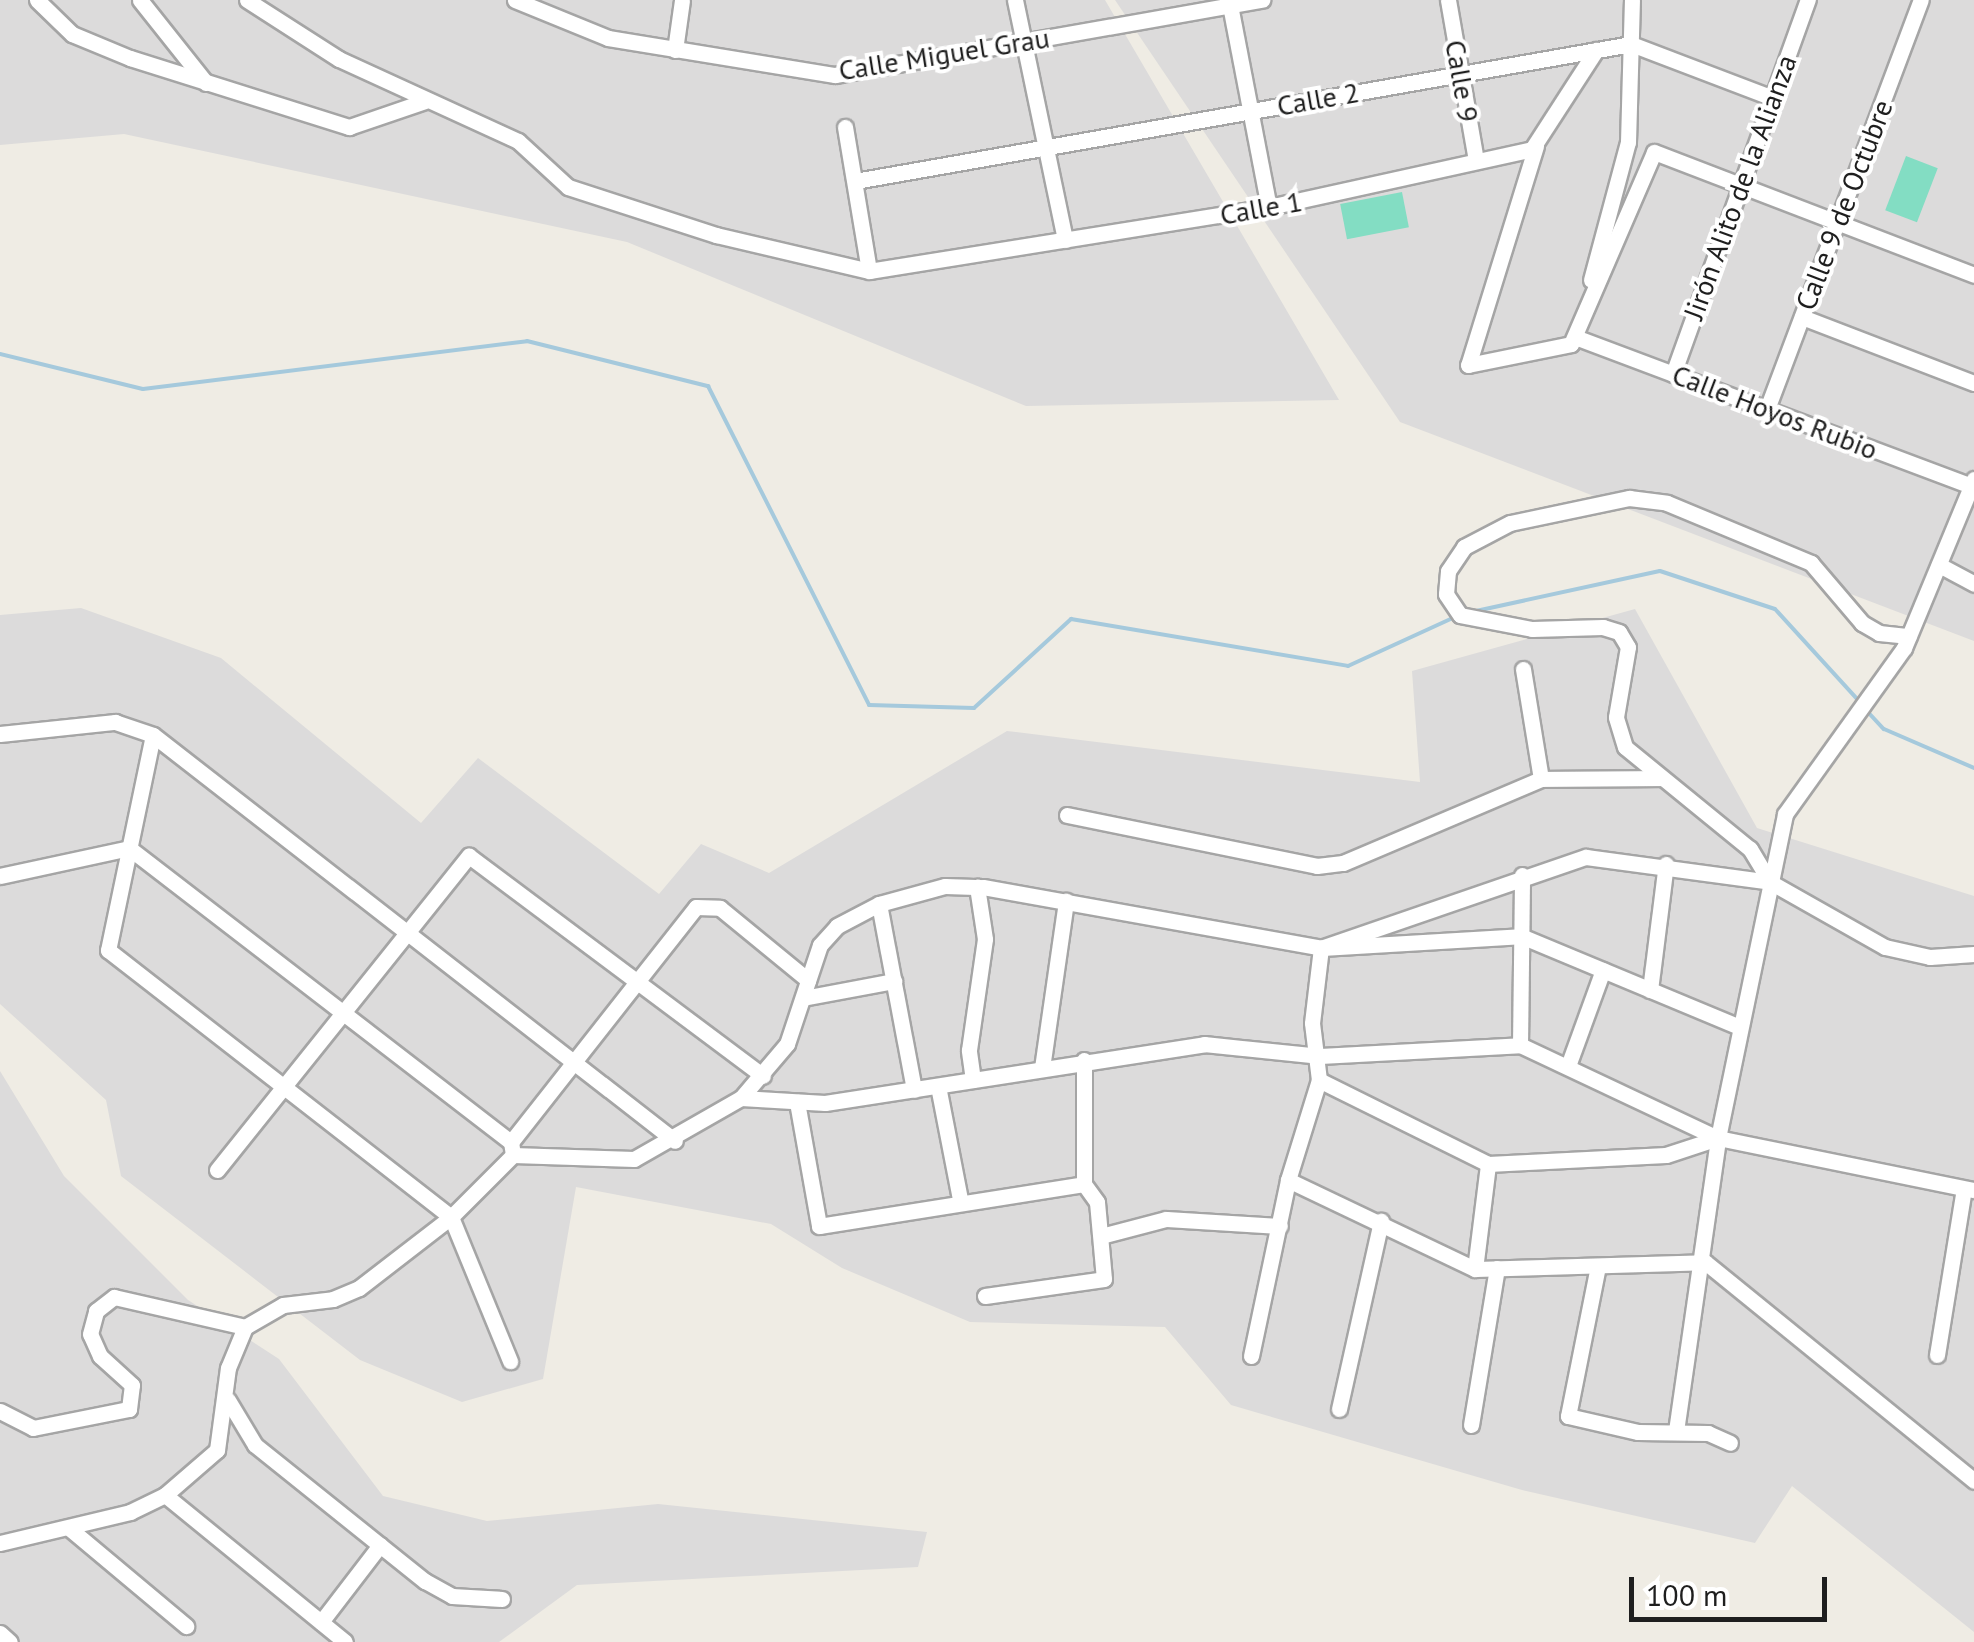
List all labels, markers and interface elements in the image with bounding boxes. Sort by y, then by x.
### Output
street label: Calle Miguel Grau [836,21,1052,87]
street label: Calle 9 [1438,37,1486,125]
street label: Jirón Alito de la Alianza [1676,49,1804,325]
street label: Calle 2 [1274,75,1362,123]
street label: Calle 9 de Octubre [1789,95,1899,315]
street label: Calle 1 [1217,184,1305,232]
street label: Calle Hoyos Rubio [1668,357,1882,467]
scale bar [1634,1557,1832,1619]
text: 100 m [1646,1575,1727,1614]

